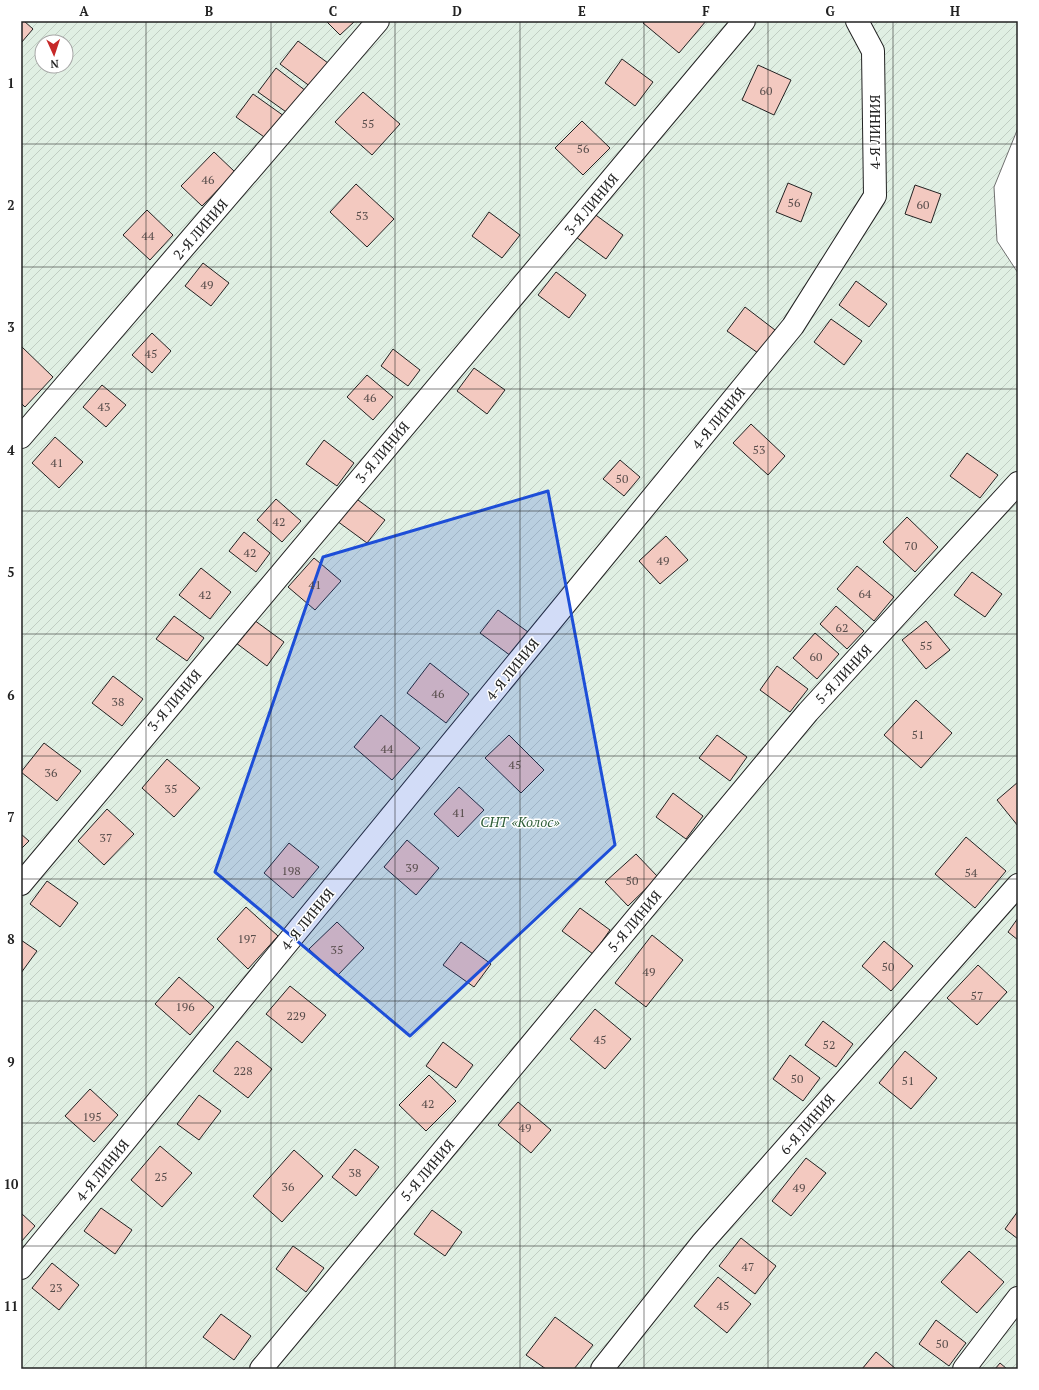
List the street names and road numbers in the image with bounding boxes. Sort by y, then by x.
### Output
street label: 4-Я ЛИНИЯ [865,95,884,169]
street label: 3-Я ЛИНИЯ [560,169,622,239]
street label: 2-Я ЛИНИЯ [168,195,232,263]
street label: 4-Я ЛИНИЯ [687,383,749,453]
street label: 3-Я ЛИНИЯ [351,417,413,487]
street label: 4-Я ЛИНИЯ [481,634,543,704]
street label: 5-Я ЛИНИЯ [811,640,875,708]
street label: 3-Я ЛИНИЯ [143,665,205,735]
street label: 4-Я ЛИНИЯ [276,884,338,954]
street label: 5-Я ЛИНИЯ [603,886,665,956]
street label: 6-Я ЛИНИЯ [775,1090,839,1158]
street label: 4-Я ЛИНИЯ [71,1135,133,1205]
street label: 5-Я ЛИНИЯ [396,1135,458,1205]

